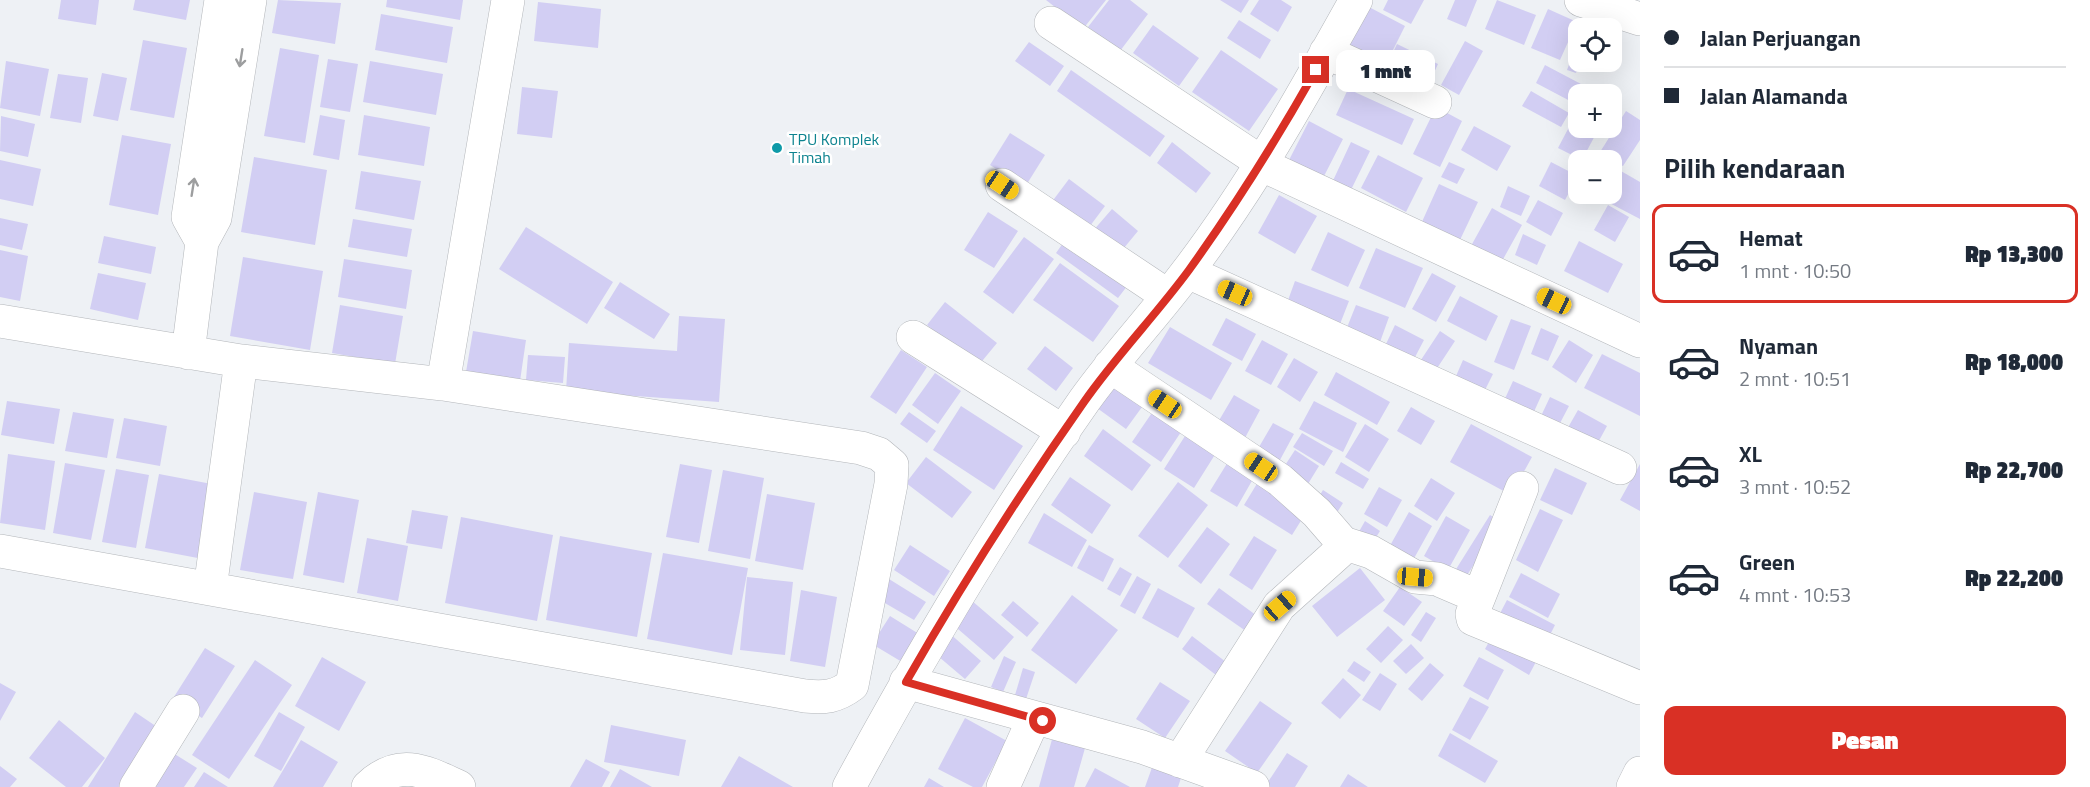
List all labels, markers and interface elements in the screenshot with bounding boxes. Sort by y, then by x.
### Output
map controls [1568,18,1622,204]
button: locate [1568,18,1622,72]
text: Jalan Perjuangan [1700,21,1861,55]
one-way arrow [235,47,246,67]
callout: 1 mnt [1337,49,1436,91]
text: 1 mnt [1360,55,1411,86]
route end [1302,56,1329,83]
text: Jalan Alamanda [1700,79,1848,113]
button: + [1568,84,1622,138]
place label: TPU Komplek Timah [789,127,880,169]
marker: TPU Komplek Timah [770,141,784,155]
text: Pilih kendaraan [1664,147,1846,188]
button: − [1568,150,1622,204]
car [982,167,1022,203]
one-way arrow [187,178,198,197]
text: Hemat [1739,221,1803,255]
icon: car [1667,227,1721,281]
text: Rp 13,300 [1965,237,2063,271]
text: 1 mnt · 10:50 [1739,255,1851,286]
car [1215,277,1255,309]
car [1534,285,1574,317]
text: Nyaman [1739,329,1818,363]
icon: car [1667,335,1721,389]
text: Rp 18,000 [1965,345,2063,379]
text: 2 mnt · 10:51 [1739,363,1851,394]
car [1145,386,1185,422]
text: XL [1739,437,1762,471]
icon: car [1667,443,1721,497]
car [1241,449,1281,485]
text: Rp 22,700 [1965,453,2063,487]
text: 3 mnt · 10:52 [1739,471,1851,502]
text: Green [1739,545,1795,579]
icon: car [1667,551,1721,605]
text: Rp 22,200 [1965,561,2063,595]
car [1396,566,1434,588]
text: 4 mnt · 10:53 [1739,579,1851,610]
car [1261,587,1299,625]
button: Pesan [1664,706,2066,775]
route start [1029,707,1056,734]

